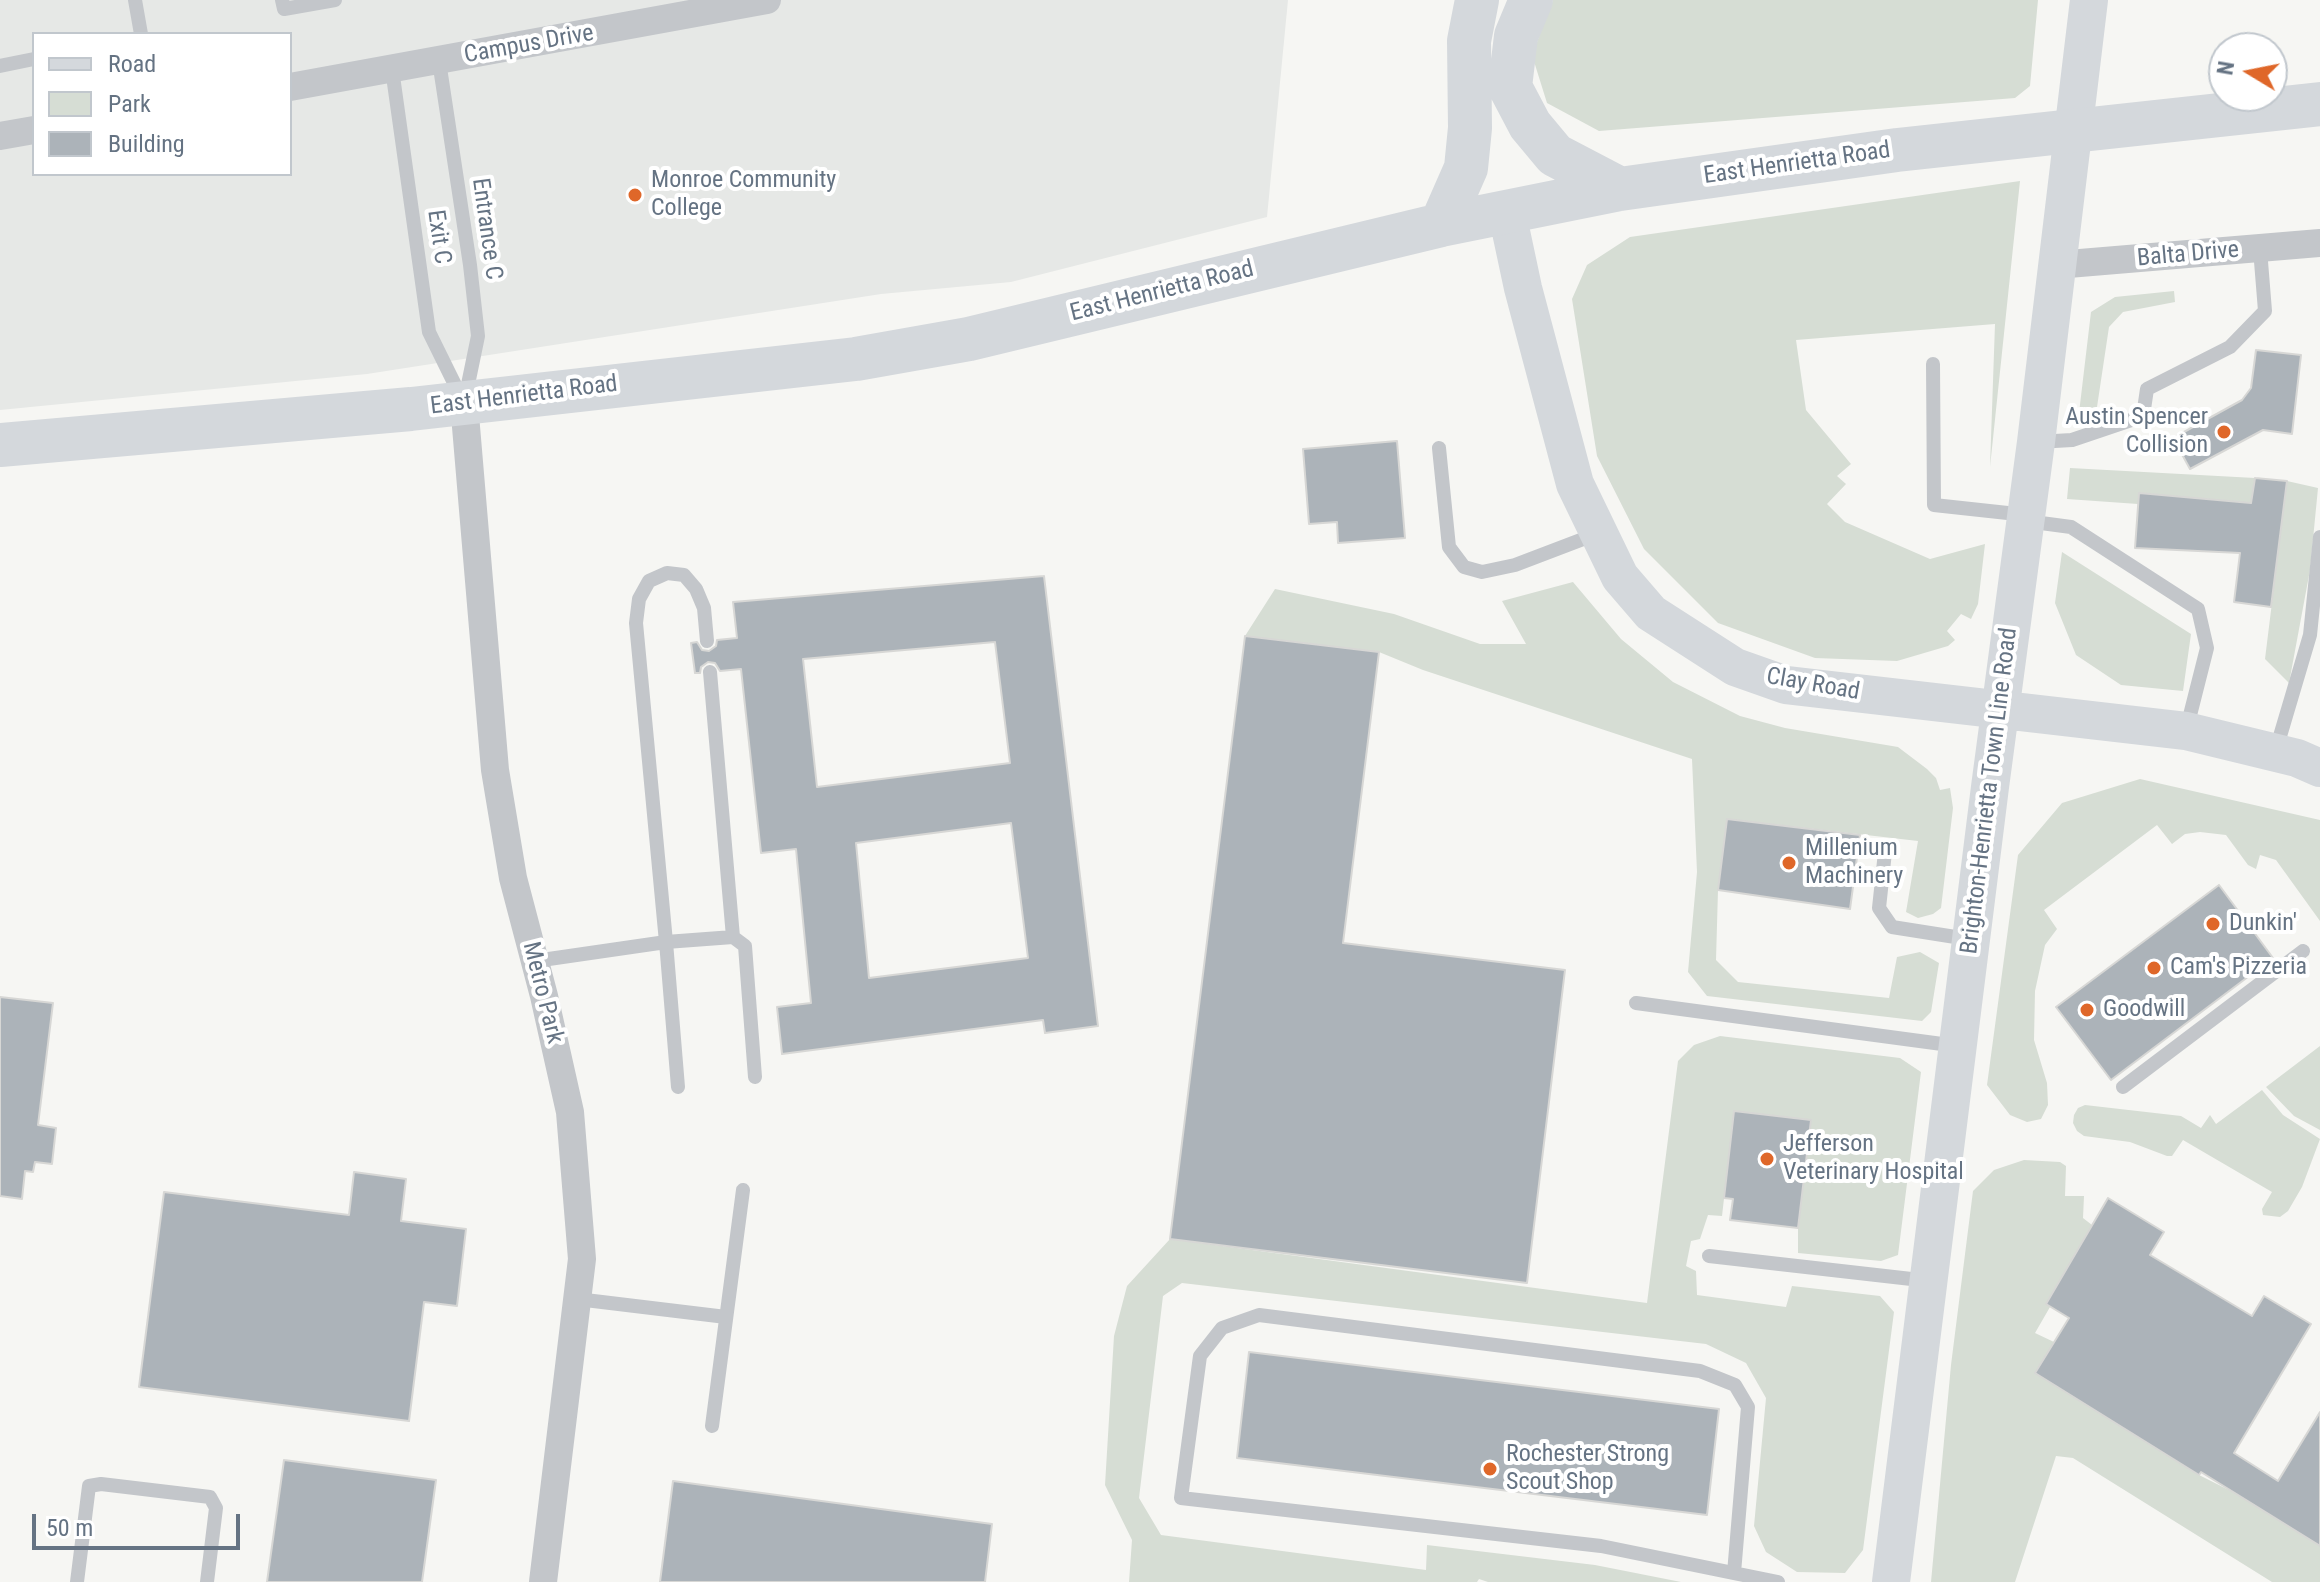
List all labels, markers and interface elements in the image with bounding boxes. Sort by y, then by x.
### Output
street label: Campus Drive [462,19,596,71]
legend [32,32,292,176]
north arrow [2208,32,2288,112]
text: Road [108,50,156,78]
text: N [2212,59,2239,77]
text: Park [108,90,151,118]
text: Building [108,130,185,158]
street label: East Henrietta Road [1702,137,1892,191]
place label: Monroe Community College [651,167,836,223]
street label: Entrance C [465,176,507,282]
marker: Monroe Community College [626,186,644,204]
street label: Exit C [420,208,456,266]
street label: Balta Drive [2136,236,2240,274]
street label: East Henrietta Road [1067,255,1257,329]
street label: East Henrietta Road [429,370,619,422]
place label: Austin Spencer Collision [2065,404,2208,460]
marker: Austin Spencer Collision [2215,423,2233,441]
street label: Brighton-Henrietta Town Line Road [1956,626,2024,956]
street label: Clay Road [1764,663,1862,707]
place label: Millenium Machinery [1805,835,1903,891]
marker: Millenium Machinery [1780,854,1798,872]
place label: Dunkin' [2229,910,2297,938]
marker: Dunkin' [2204,915,2222,933]
street label: Metro Park [515,939,569,1047]
place label: Cam's Pizzeria [2170,954,2307,982]
marker: Cam's Pizzeria [2145,959,2163,977]
place label: Goodwill [2103,996,2185,1024]
marker: Goodwill [2078,1001,2096,1019]
place label: Jefferson Veterinary Hospital [1783,1131,1964,1187]
marker: Jefferson Veterinary Hospital [1758,1150,1776,1168]
place label: Rochester Strong Scout Shop [1506,1441,1669,1497]
marker: Rochester Strong Scout Shop [1481,1460,1499,1478]
scale bar [36,1498,244,1548]
text: 50 m [46,1514,93,1542]

